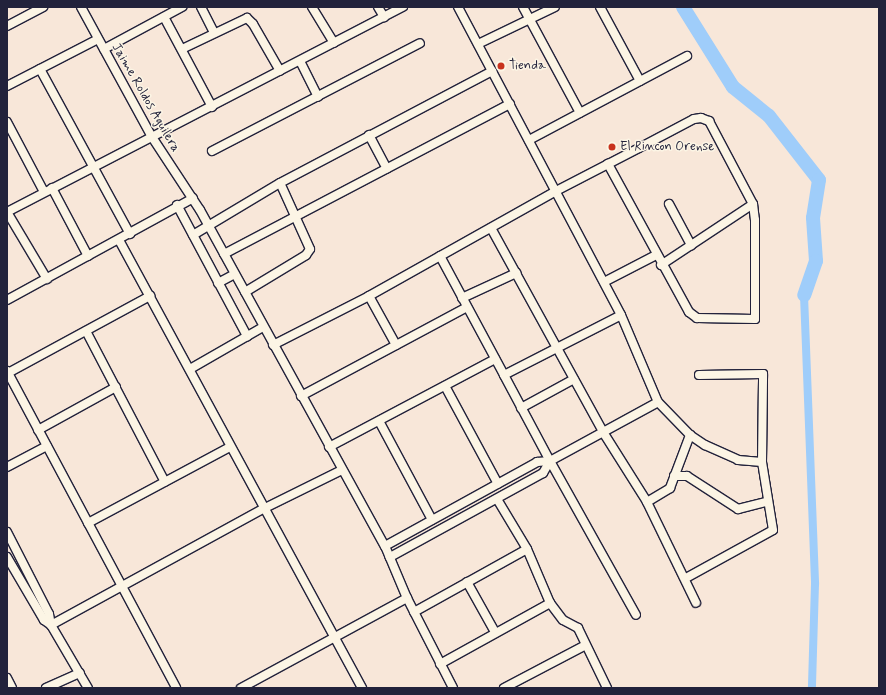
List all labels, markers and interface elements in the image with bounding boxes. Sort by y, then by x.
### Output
street label: Jaime Roldos Aguilera [108,42,182,154]
place label: Tienda [509,58,546,74]
marker: Tienda [496,61,506,71]
place label: El Rincon Orense [620,139,711,155]
marker: El Rincon Orense [607,142,617,152]

